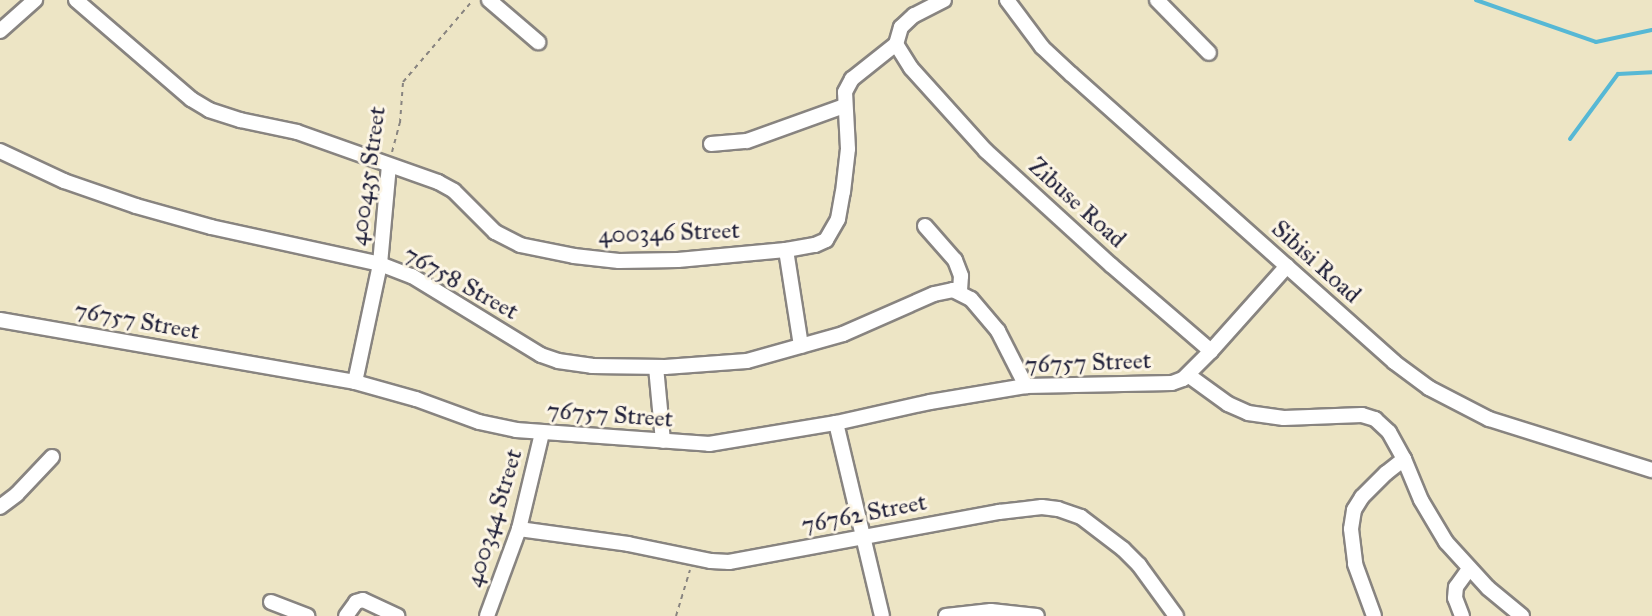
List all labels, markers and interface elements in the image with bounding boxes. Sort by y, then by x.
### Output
street label: 400435 Street [344,105,392,247]
street label: Zibuse Road [1022,152,1132,254]
street label: Sibisi Road [1265,214,1367,310]
street label: 400346 Street [598,216,740,250]
street label: 76758 Street [399,240,523,326]
street label: 76757 Street [72,296,202,346]
street label: 76757 Street [1024,346,1152,380]
street label: 76757 Street [546,396,674,434]
street label: 400344 Street [459,446,529,590]
street label: 76762 Street [799,488,929,540]

